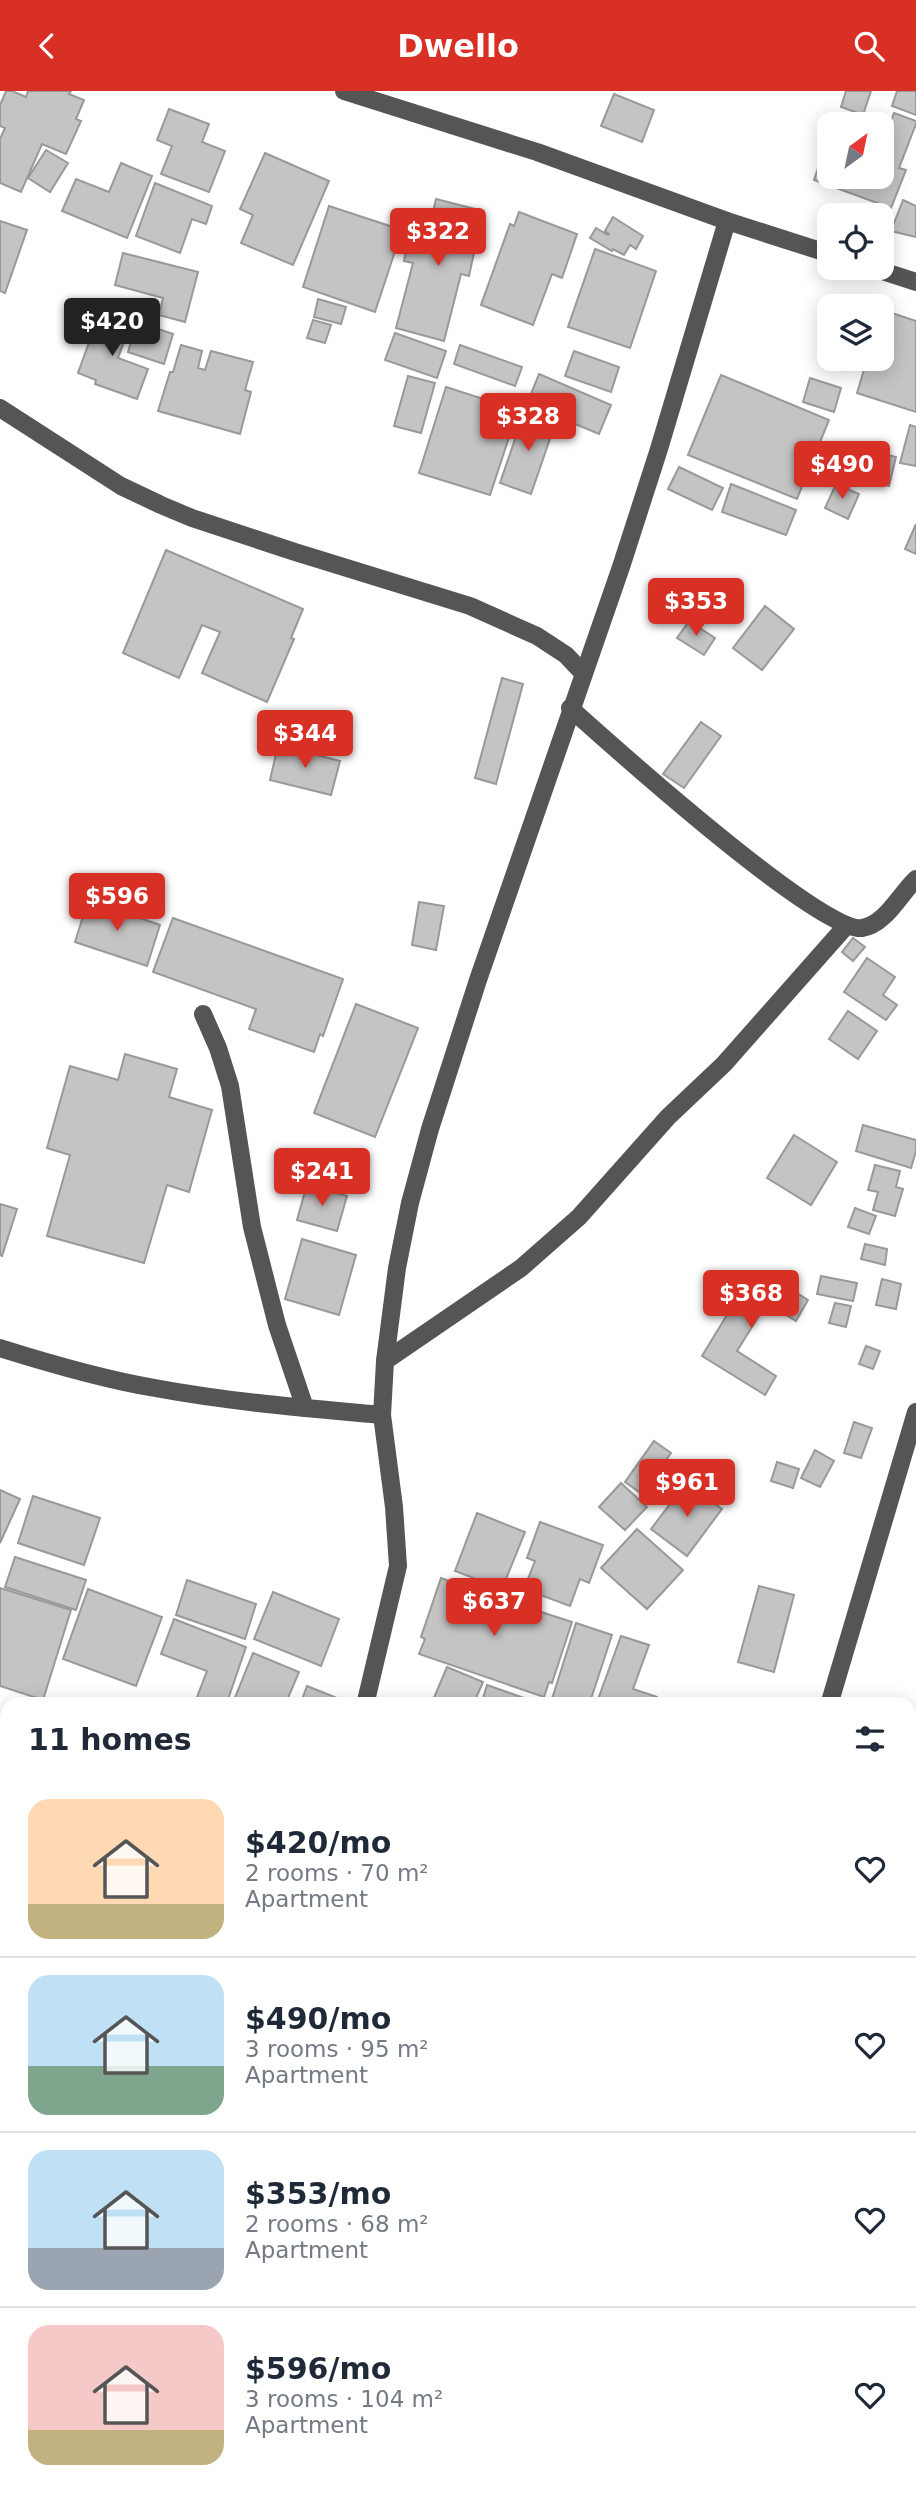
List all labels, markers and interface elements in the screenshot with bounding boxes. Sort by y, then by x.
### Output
icon: back [28,27,66,65]
text: Dwello [397,27,519,65]
icon: search [850,27,888,65]
north arrow [817,112,894,189]
map controls [817,112,894,371]
button: locate [817,203,894,280]
pin: $322 [397,209,479,268]
text: $322 [406,218,470,244]
button: layers [817,294,894,371]
pin: $420 [71,299,153,358]
text: $420 [80,308,144,334]
pin: $328 [487,393,569,453]
text: $328 [496,403,560,429]
pin: $490 [801,441,883,501]
text: $490 [810,451,874,477]
pin: $353 [655,579,737,638]
text: $353 [664,588,728,614]
pin: $344 [264,711,346,770]
text: $344 [273,720,337,746]
pin: $596 [76,873,158,933]
text: $596 [85,883,149,909]
pin: $241 [281,1149,363,1208]
text: $241 [290,1158,354,1184]
pin: $368 [710,1271,792,1330]
text: $368 [719,1280,783,1306]
pin: $961 [646,1459,728,1519]
text: $961 [655,1469,719,1495]
pin: $637 [453,1579,535,1638]
text: $637 [462,1588,526,1614]
icon: filters [851,1720,889,1758]
text: 11 homes [28,1722,192,1757]
text: $420/mo [245,1825,391,1860]
icon: home [84,1827,168,1911]
icon: heart [851,1850,889,1888]
text: 2 rooms · 70 m² [245,1860,429,1886]
text: Apartment [245,1886,368,1912]
text: $490/mo [245,2001,391,2036]
icon: home [84,2003,168,2087]
icon: heart [851,2026,889,2064]
text: 3 rooms · 95 m² [245,2036,429,2062]
text: Apartment [245,2062,368,2088]
text: $353/mo [245,2176,391,2211]
icon: home [84,2178,168,2262]
icon: heart [851,2201,889,2239]
text: 2 rooms · 68 m² [245,2211,429,2237]
text: Apartment [245,2237,368,2263]
text: $596/mo [245,2351,391,2386]
icon: home [84,2353,168,2437]
icon: heart [851,2376,889,2414]
text: 3 rooms · 104 m² [245,2386,443,2412]
text: Apartment [245,2412,368,2438]

